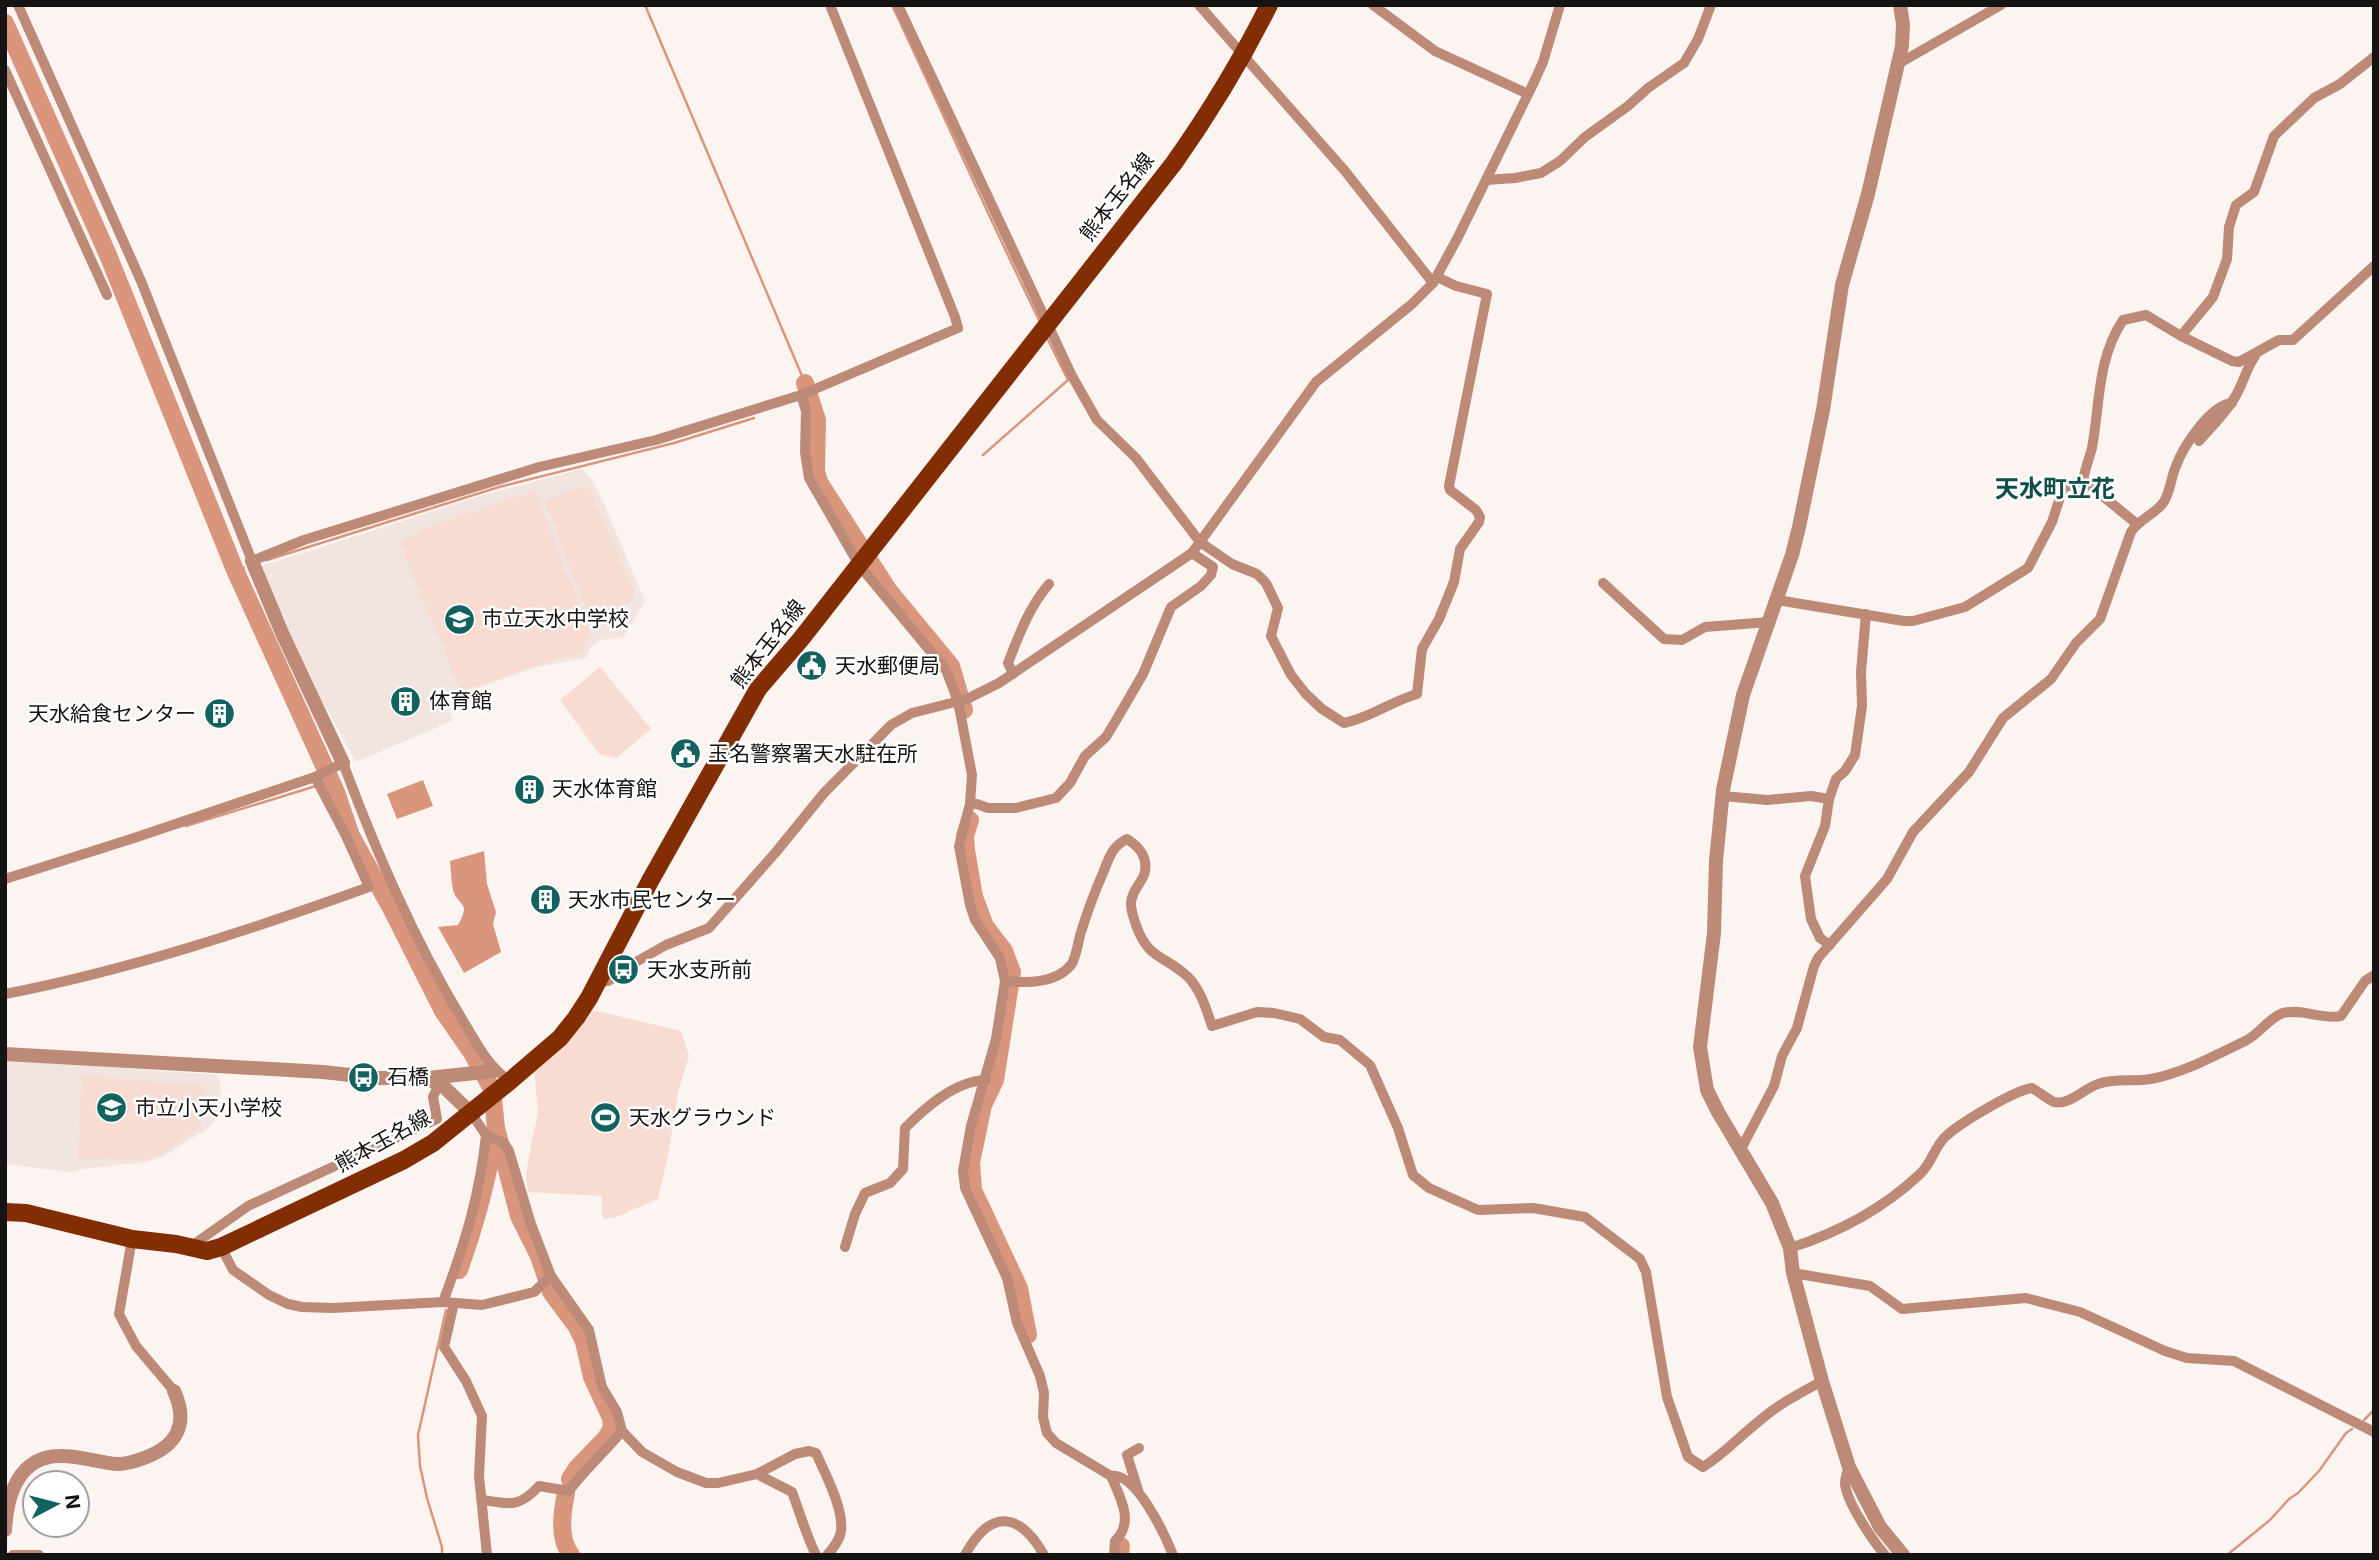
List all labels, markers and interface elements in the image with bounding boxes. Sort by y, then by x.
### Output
street label: 熊本玉名線 [1074,148,1159,246]
district label: 天水町立花 [1995,474,2115,503]
street label: 熊本玉名線 [725,595,810,693]
school or university icon: 市立天水中学校 [442,602,476,636]
place label: 市立天水中学校 [482,606,629,631]
public building icon: 天水郵便局 [795,649,829,683]
place label: 天水郵便局 [835,653,940,678]
building icon: 体育館 [389,684,423,718]
place label: 体育館 [429,688,492,713]
building icon: 天水給食センター [202,697,236,731]
place label: 天水給食センター [28,701,196,726]
public building icon: 玉名警察署天水駐在所 [668,737,702,771]
place label: 玉名警察署天水駐在所 [708,741,918,766]
building icon: 天水体育館 [512,772,546,806]
place label: 天水体育館 [552,776,657,801]
building icon: 天水市民センター [528,883,562,917]
place label: 天水市民センター [568,887,736,912]
bus stop icon: 天水支所前 [607,953,641,987]
place label: 天水支所前 [647,957,752,982]
bus stop icon: 石橋 [347,1060,381,1094]
place label: 石橋 [387,1064,429,1089]
school or university icon: 市立小天小学校 [95,1091,129,1125]
place label: 市立小天小学校 [135,1095,282,1120]
sports icon: 天水グラウンド [589,1101,623,1135]
street label: 熊本玉名線 [331,1104,435,1177]
place label: 天水グラウンド [629,1105,776,1130]
north arrow [21,1469,91,1539]
text: N [60,1493,85,1511]

